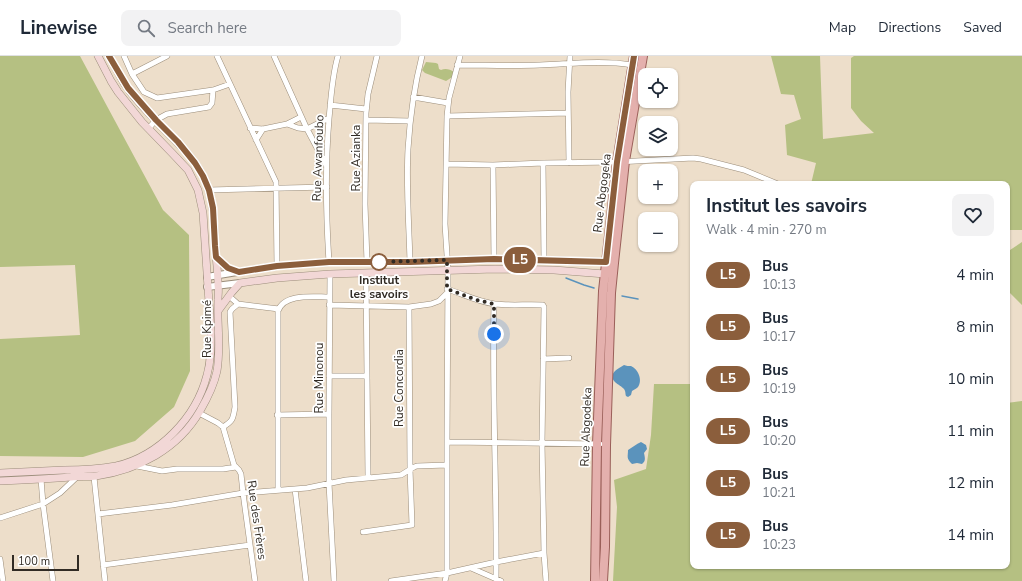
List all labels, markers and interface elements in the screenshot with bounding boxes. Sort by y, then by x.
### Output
search box [121,10,401,46]
text: Linewise [20,15,97,41]
icon: search [135,17,157,39]
text: Search here [167,18,247,38]
text: Map [829,18,856,37]
text: Directions [878,18,941,37]
text: Saved [963,18,1002,37]
map controls [638,68,678,252]
button: locate [638,68,678,108]
street label: Rue Awanfoubo [308,114,328,202]
button: layers [638,116,678,156]
street label: Rue Azianka [348,125,364,191]
street label: Rue Abgogeka [589,153,615,233]
button: + [638,164,678,204]
text: Institut les savoirs [706,193,867,219]
button: heart [952,194,994,236]
button: − [638,212,678,252]
text: Walk · 4 min · 270 m [706,221,827,239]
line badge: L5 [502,247,538,273]
text: L5 [512,250,528,269]
marker: Institut les savoirs [370,253,388,271]
text: Bus [762,256,788,276]
text: L5 [720,265,736,284]
text: 4 min [956,265,994,285]
place label: Institut les savoirs [350,272,408,302]
text: 10:13 [762,276,796,294]
street label: Rue Kpimé [199,300,215,358]
text: Bus [762,308,788,328]
text: L5 [720,317,736,336]
text: 8 min [956,317,994,337]
your location [484,324,504,344]
text: 10:17 [762,328,796,346]
street label: Rue Minonou [311,343,327,413]
street label: Rue Concordia [391,349,407,427]
text: Bus [762,360,788,380]
text: L5 [720,369,736,388]
text: 10 min [947,369,994,389]
text: 10:19 [762,380,796,398]
street label: Rue Abgodeka [577,387,595,467]
text: Bus [762,412,788,432]
text: L5 [720,421,736,440]
text: 11 min [947,421,994,441]
text: 10:20 [762,432,796,450]
text: Bus [762,464,788,484]
text: L5 [720,473,736,492]
text: 12 min [947,473,994,493]
street label: Rue des Frères [244,479,271,561]
text: 10:21 [762,484,796,502]
text: Bus [762,516,788,536]
text: L5 [720,525,736,544]
text: 14 min [947,525,994,545]
text: 10:23 [762,536,796,554]
scale bar [12,553,79,572]
text: 100 m [18,554,50,569]

